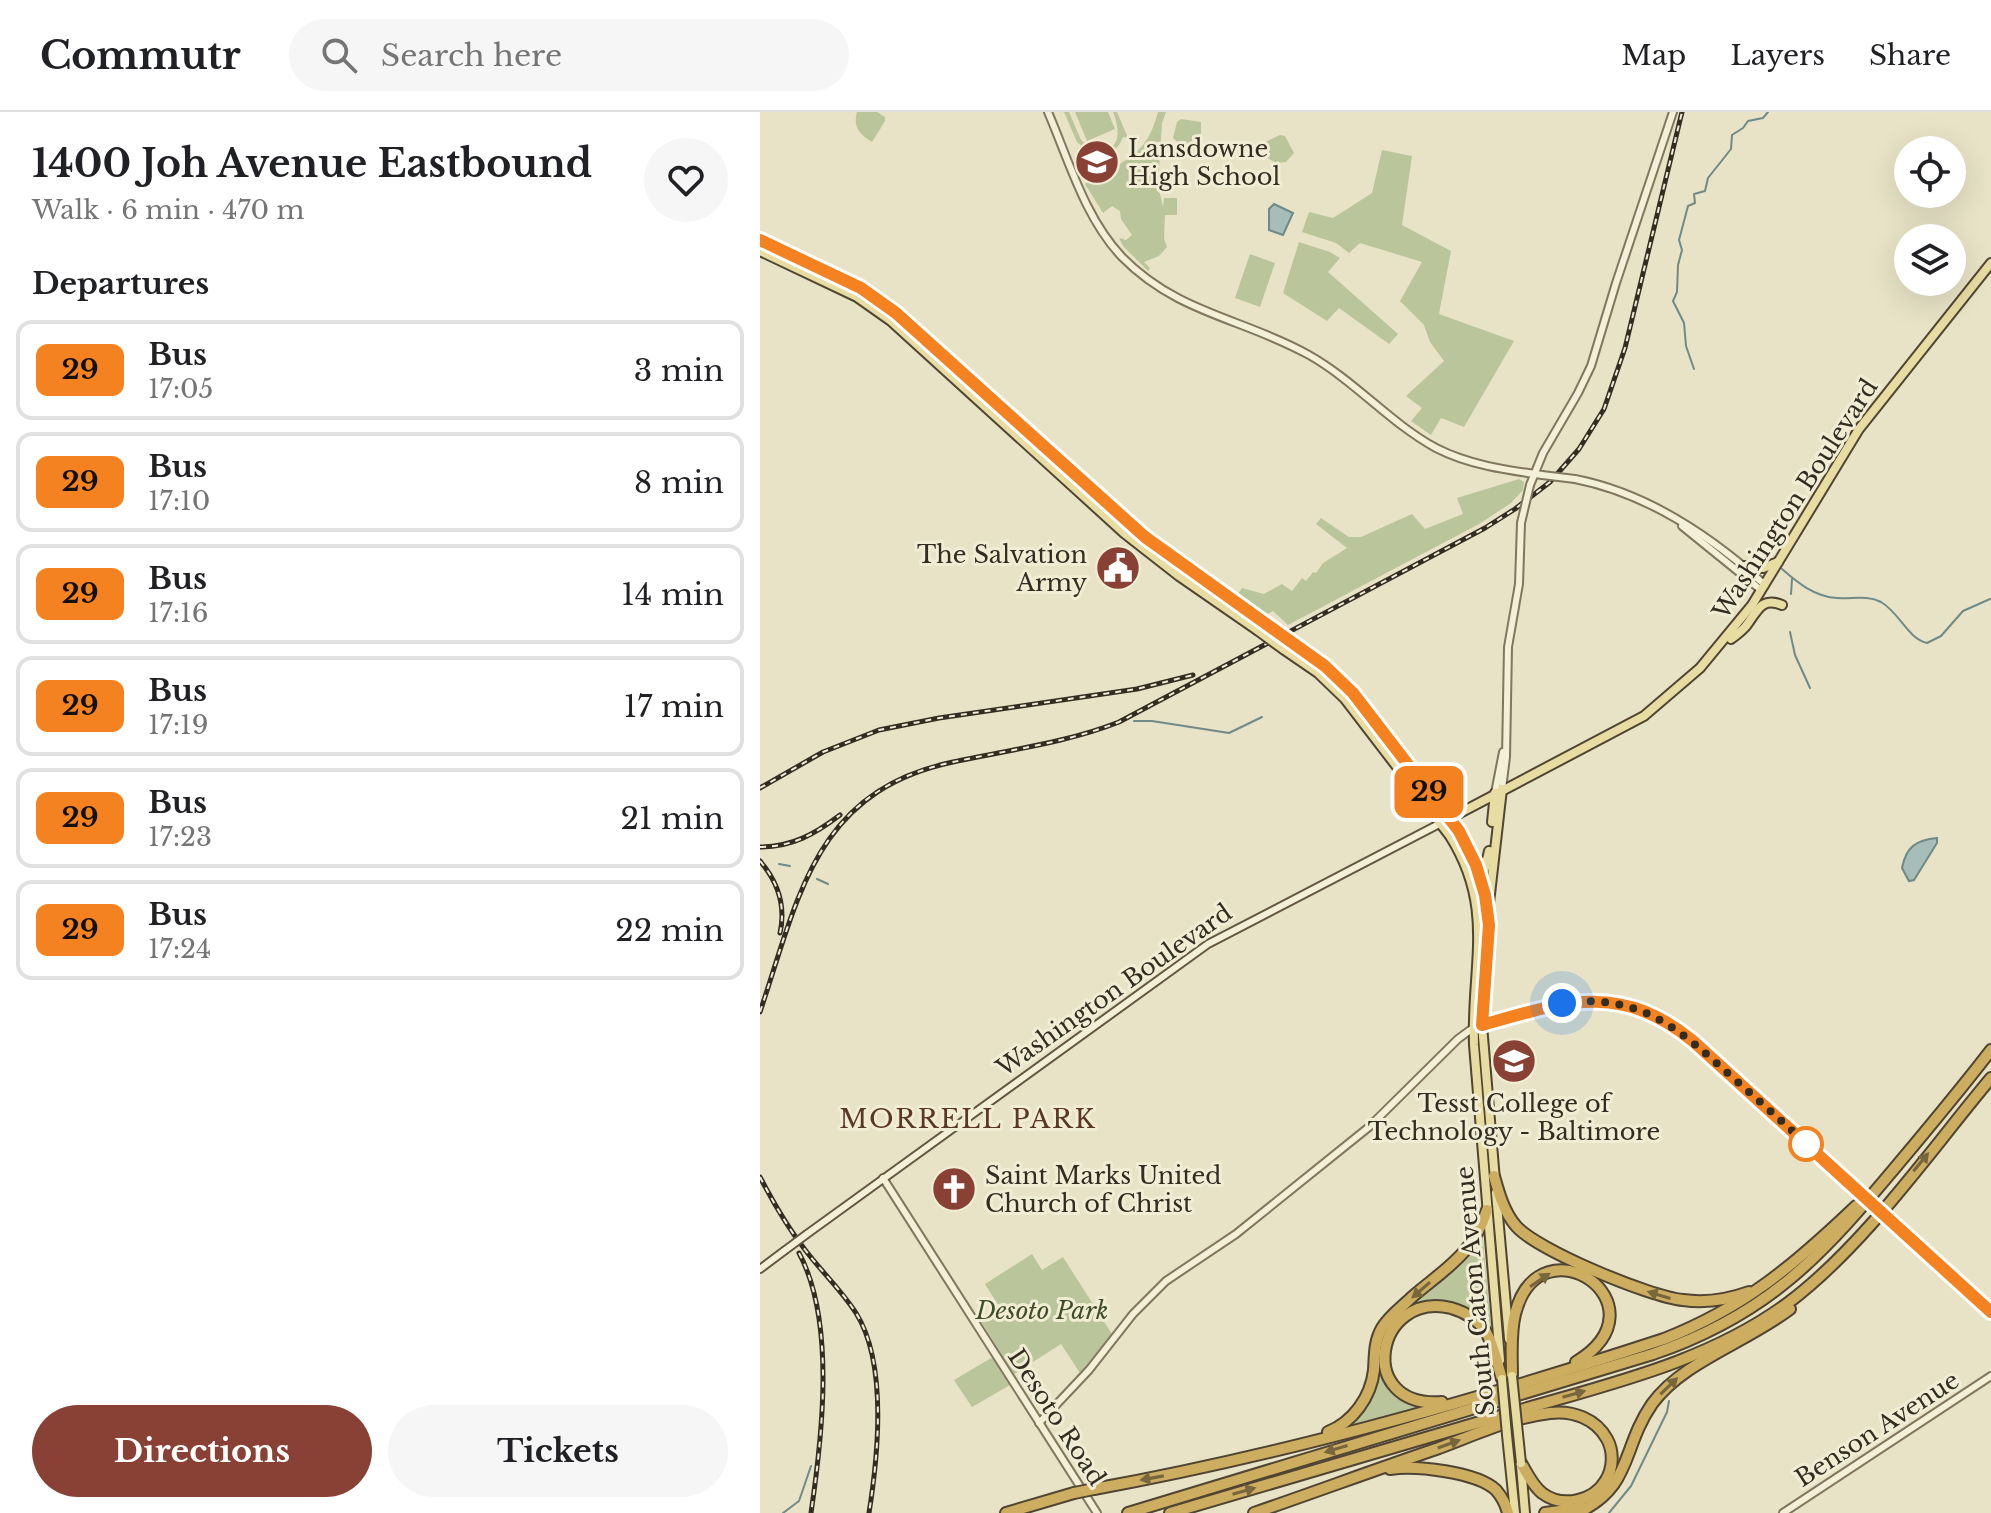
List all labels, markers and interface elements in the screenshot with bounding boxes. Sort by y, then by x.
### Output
search box [289,19,849,91]
text: Commutr [40,32,241,79]
icon: search [317,33,361,77]
text: Search here [381,37,562,74]
text: Map [1621,38,1686,73]
text: Layers [1730,38,1825,73]
text: Share [1869,38,1951,73]
place label: Lansdowne High School [1128,134,1280,191]
map controls [1894,136,1966,296]
button: locate [1894,136,1966,208]
button: heart [644,138,728,222]
school or university icon: Lansdowne High School [1073,138,1121,186]
text: 1400 Joh Avenue Eastbound [32,140,592,187]
text: Walk · 6 min · 470 m [32,194,305,226]
button: layers [1894,224,1966,296]
text: Departures [32,265,209,302]
text: Bus [148,336,207,373]
text: 29 [61,352,99,387]
text: 3 min [634,352,724,389]
text: 17:05 [148,373,213,405]
street label: Washington Boulevard [1706,373,1884,625]
text: Bus [148,448,207,485]
text: 29 [61,464,99,499]
text: 8 min [634,464,724,501]
text: 17:10 [148,485,210,517]
place label: The Salvation Army [917,540,1088,597]
public building icon: The Salvation Army [1094,544,1142,592]
text: Bus [148,560,207,597]
text: 29 [61,576,99,611]
text: 14 min [621,576,724,613]
text: 17:16 [148,597,208,629]
text: Bus [148,672,207,709]
text: 29 [61,688,99,723]
text: 17 min [624,688,724,725]
text: 17:19 [148,709,208,741]
line badge: 29 [1393,766,1465,818]
text: 29 [1410,774,1448,809]
text: Bus [148,784,207,821]
text: 29 [61,800,99,835]
text: 21 min [620,800,724,837]
text: 17:23 [148,821,212,853]
text: Bus [148,896,207,933]
street label: Washington Boulevard [990,898,1237,1083]
text: 29 [61,912,99,947]
text: 22 min [615,912,724,949]
text: 17:24 [148,933,211,965]
your location [1542,983,1582,1023]
school or university icon: Tesst College of Technology - Baltimore [1490,1037,1538,1085]
place label: Tesst College of Technology - Baltimore [1368,1089,1660,1146]
district label: MORRELL PARK [839,1103,1097,1135]
unlabelled marker [1789,1127,1823,1161]
one-way arrow [1912,1152,1929,1172]
place label: Saint Marks United Church of Christ [985,1161,1222,1218]
church icon: Saint Marks United Church of Christ [930,1165,978,1213]
street label: South Caton Avenue [1450,1165,1500,1417]
one-way arrow [1529,1272,1550,1287]
one-way arrow [1412,1280,1431,1298]
one-way arrow [1647,1288,1671,1300]
park label: Desoto Park [975,1296,1108,1325]
street label: Desoto Road [1002,1343,1112,1491]
street label: Benson Avenue [1790,1365,1964,1493]
one-way arrow [1659,1378,1678,1396]
one-way arrow [1563,1387,1587,1400]
button: Directions [32,1405,372,1497]
button: Tickets [388,1405,728,1497]
one-way arrow [1437,1437,1461,1450]
one-way arrow [1324,1443,1348,1456]
one-way arrow [1139,1473,1164,1485]
one-way arrow [1233,1484,1257,1497]

